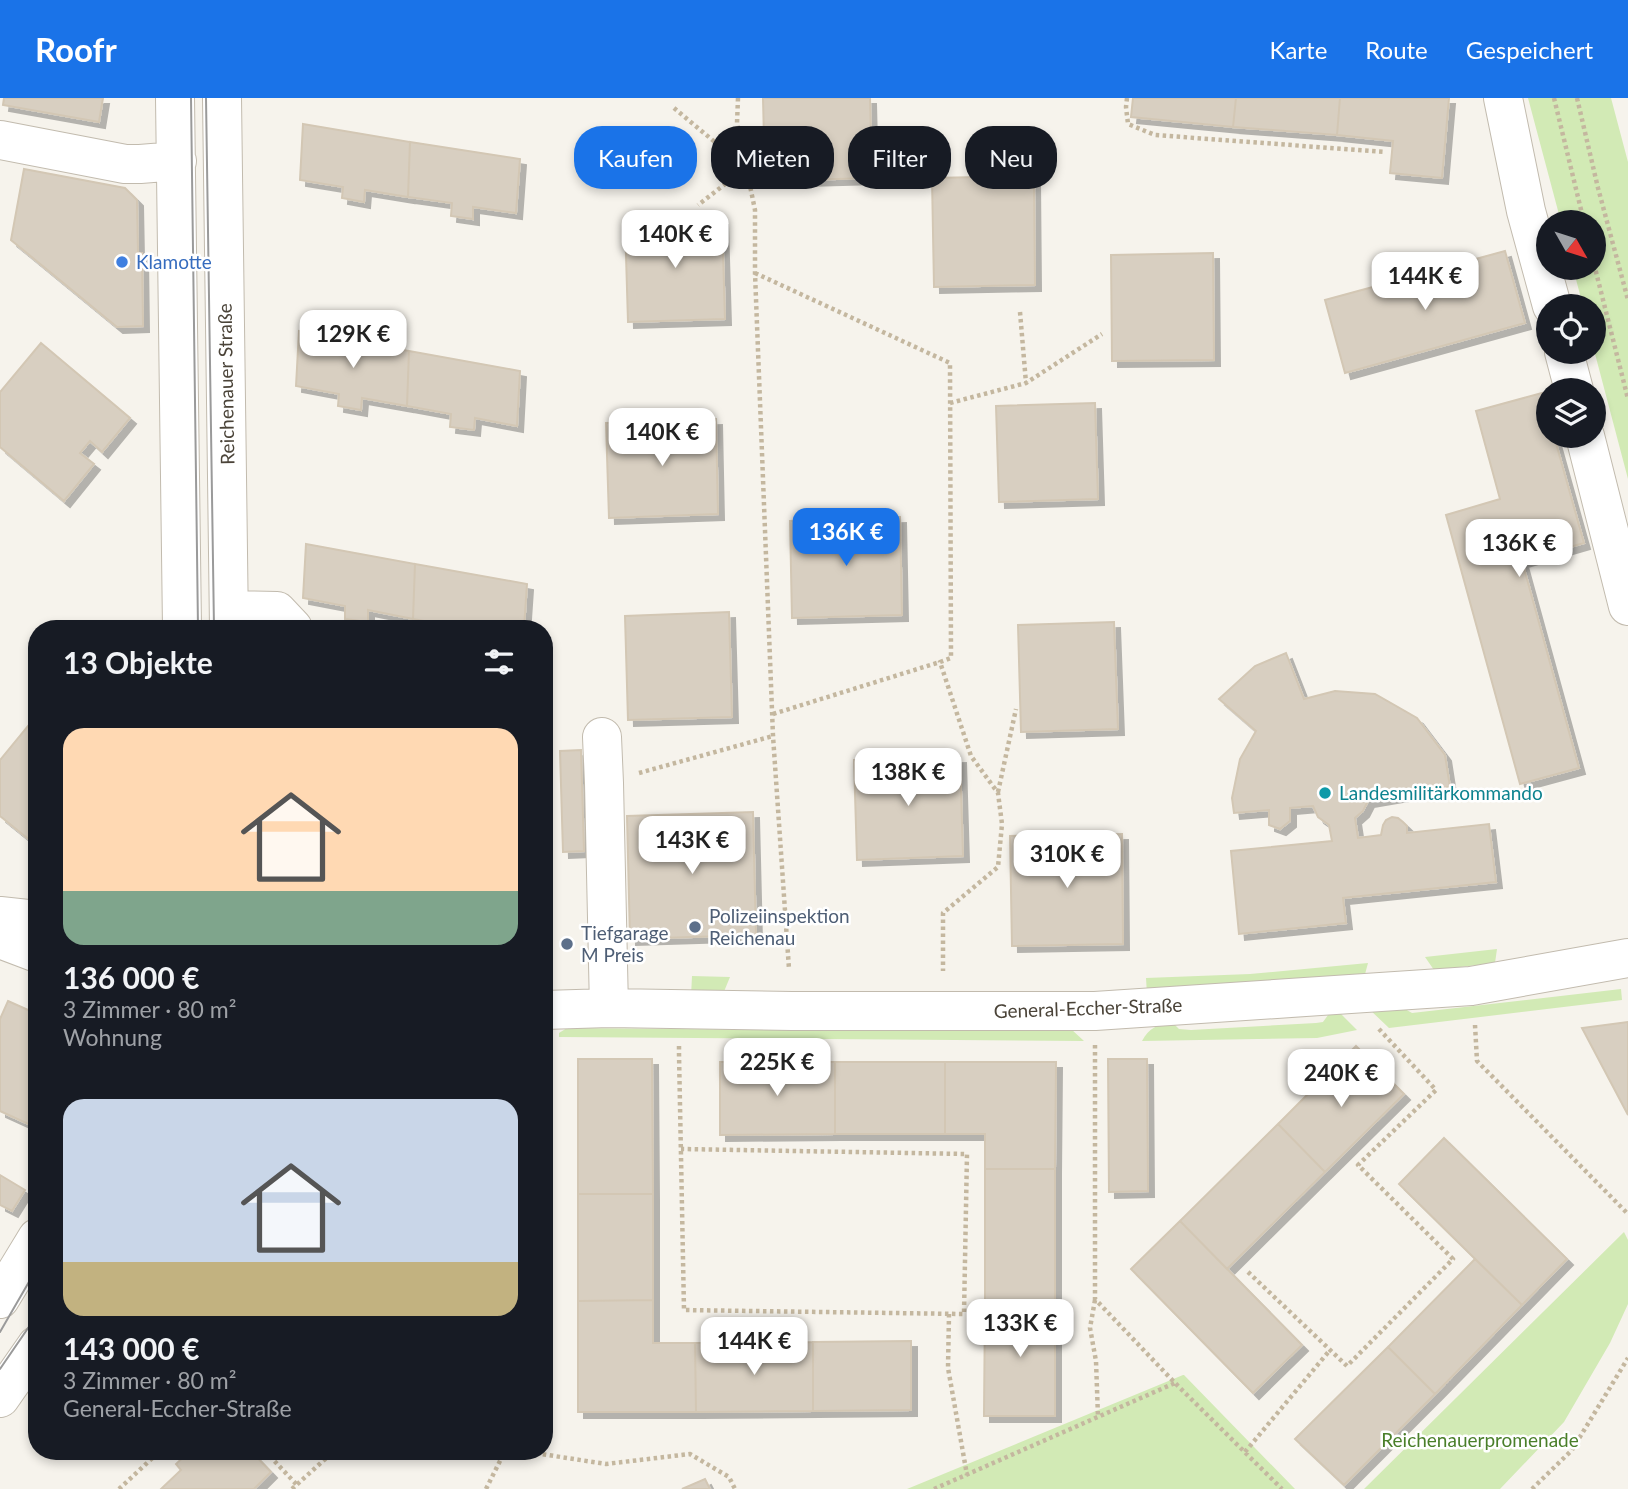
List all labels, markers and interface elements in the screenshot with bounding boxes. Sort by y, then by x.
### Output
text: Roofr [35,29,117,69]
text: Karte [1270,35,1327,64]
text: Route [1365,35,1428,64]
text: Gespeichert [1466,35,1593,64]
chip: Kaufen [574,126,697,189]
chip: Mieten [711,126,834,189]
chip: Filter [848,126,951,189]
chip: Neu [965,126,1057,189]
north arrow [1536,210,1606,280]
map controls [1536,210,1606,448]
pin: 140K € [618,211,732,270]
text: 140K € [638,219,712,247]
place label: Klamotte [136,250,212,273]
pin: 144K € [1368,252,1482,312]
marker: Klamotte [114,254,130,270]
text: 144K € [1388,261,1462,289]
button: locate [1536,294,1606,364]
street label: Reichenauer Straße [213,303,238,465]
pin: 129K € [296,310,410,370]
text: 129K € [316,319,390,347]
button: layers [1536,378,1606,448]
pin: 140K € [605,408,719,468]
text: 140K € [625,417,699,445]
pin: 136K € [789,508,903,568]
text: 136K € [809,517,883,545]
pin: 136K € [1462,519,1576,579]
text: 136K € [1482,528,1556,556]
icon: filters [480,643,518,681]
text: 13 Objekte [63,644,213,680]
pin: 138K € [851,748,965,808]
text: 138K € [871,757,945,785]
icon: home [228,774,354,900]
place label: Landesmilitärkommando [1339,781,1543,804]
marker: Landesmilitärkommando [1317,785,1333,801]
pin: 143K € [635,816,749,876]
text: 143K € [655,825,729,853]
pin: 310K € [1010,830,1124,890]
text: 310K € [1030,839,1104,867]
place label: Polizeiinspektion Reichenau [709,904,850,949]
marker: Polizeiinspektion Reichenau [687,919,703,935]
place label: Tiefgarage M Preis [581,921,669,966]
marker: Tiefgarage M Preis [559,936,575,952]
text: 136 000 € [63,959,199,995]
street label: General-Eccher-Straße [993,993,1183,1022]
text: 3 Zimmer · 80 m² [63,995,236,1023]
text: Wohnung [63,1023,162,1051]
pin: 225K € [720,1038,834,1098]
text: 225K € [740,1047,814,1075]
pin: 240K € [1284,1049,1398,1109]
text: 240K € [1304,1058,1378,1086]
icon: home [228,1145,354,1271]
pin: 133K € [963,1300,1077,1359]
text: 133K € [983,1308,1057,1336]
pin: 144K € [697,1318,811,1377]
text: 144K € [717,1326,791,1354]
text: 143 000 € [63,1330,199,1366]
text: 3 Zimmer · 80 m² [63,1366,236,1394]
text: General-Eccher-Straße [63,1394,292,1422]
park label: Reichenauerpromenade [1381,1428,1579,1451]

